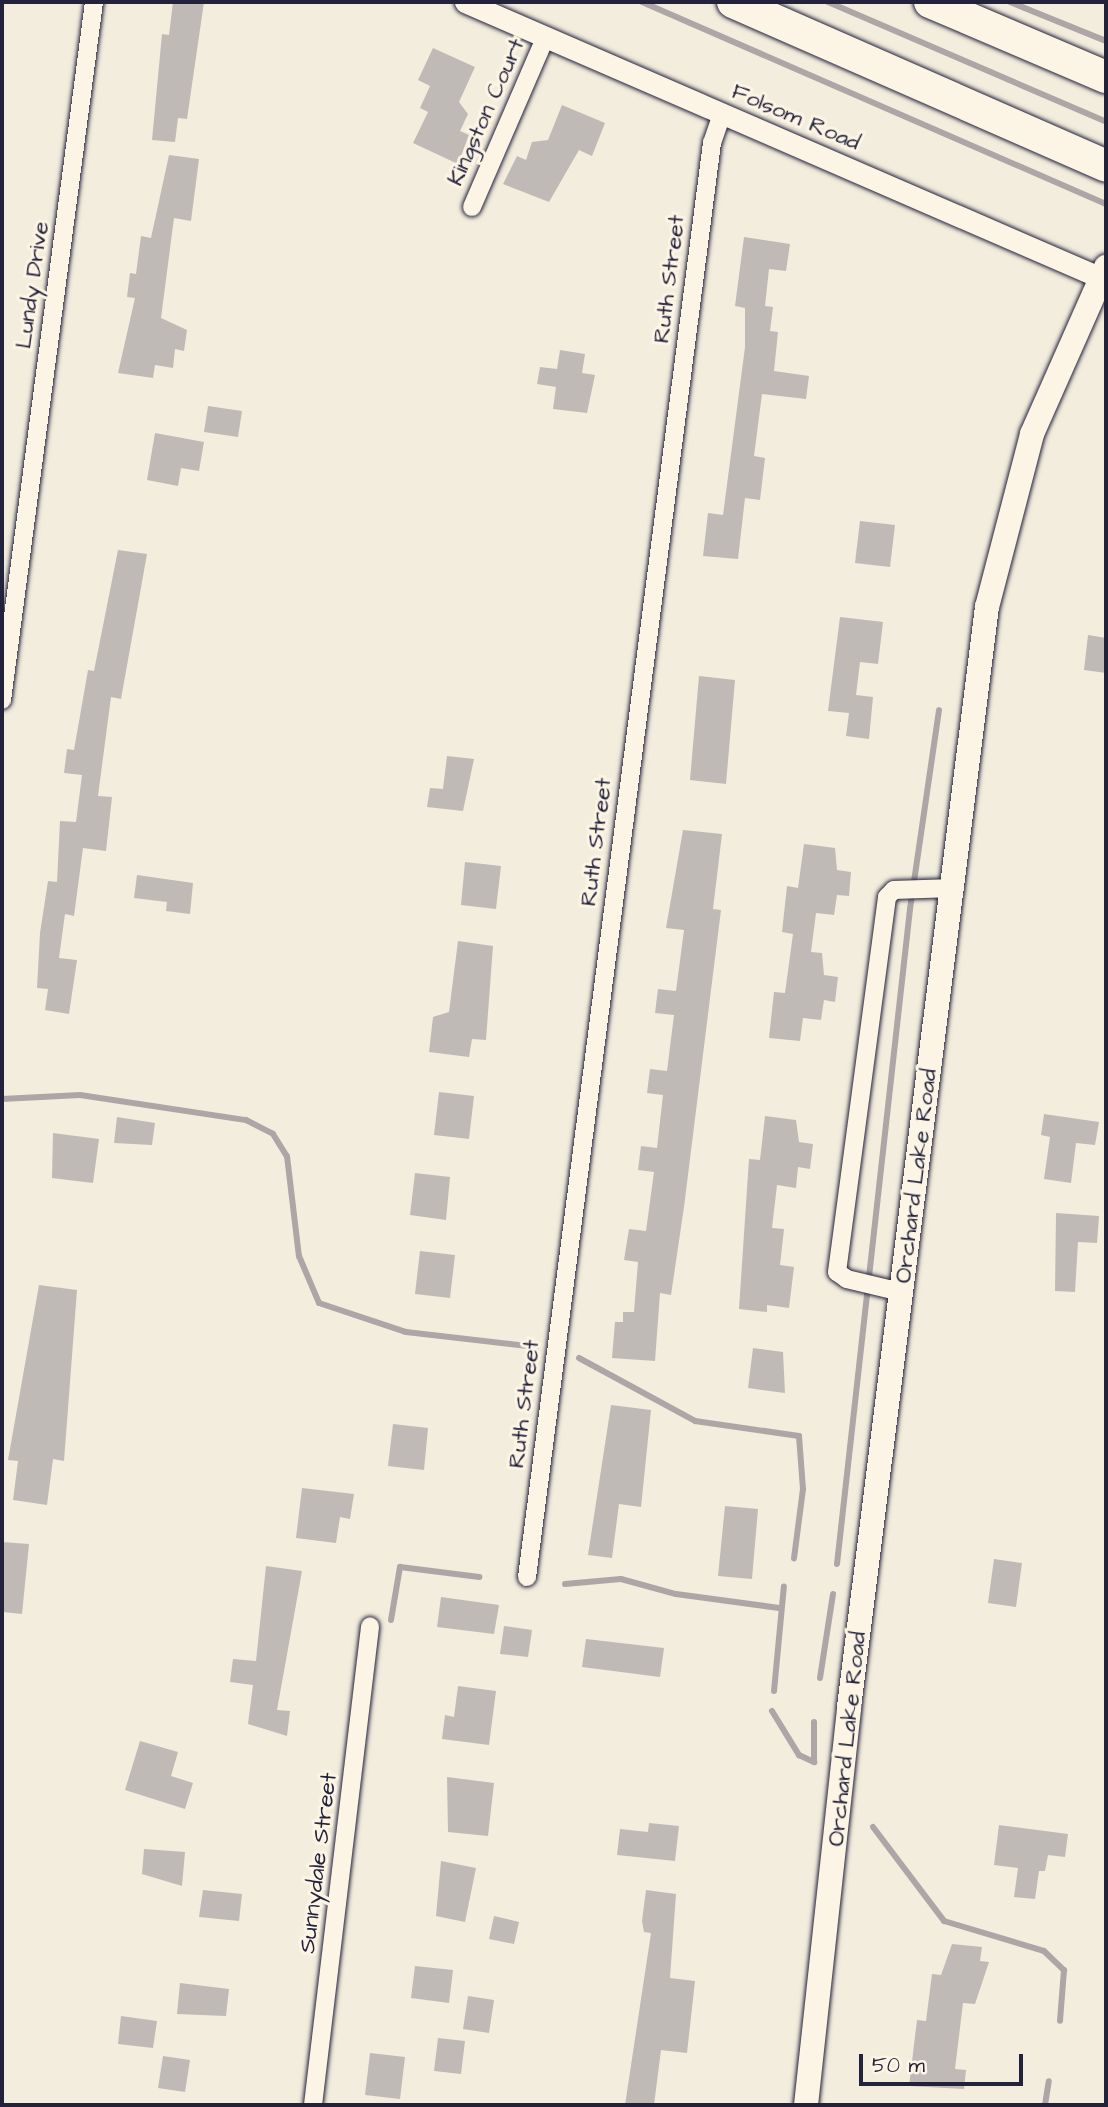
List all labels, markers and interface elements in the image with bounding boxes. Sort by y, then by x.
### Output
street label: Kingston Court [441,34,531,190]
street label: Folsom Road [728,78,864,156]
street label: Ruth Street [647,213,691,345]
street label: Lundy Drive [9,220,55,350]
street label: Ruth Street [574,776,618,908]
street label: Orchard Lake Road [889,1067,943,1285]
street label: Ruth Street [502,1338,546,1470]
street label: Orchard Lake Road [822,1630,872,1848]
street label: Sunnydale Street [293,1771,343,1955]
scale bar [863,2040,1028,2084]
text: 50 m [872,2051,925,2080]

